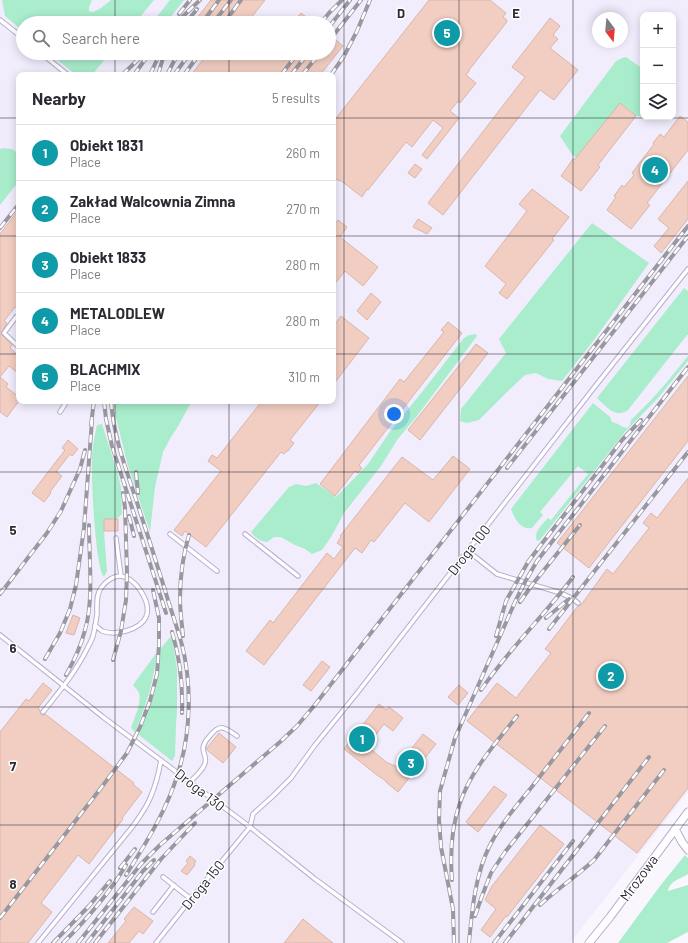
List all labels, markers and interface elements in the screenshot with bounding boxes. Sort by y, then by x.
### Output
text: D [397,5,405,21]
text: E [512,5,520,21]
north arrow [592,12,628,48]
map controls [640,12,676,120]
button: + [640,12,676,48]
search box [16,16,336,60]
pin: 5 [434,18,460,48]
icon: search [30,27,52,49]
text: Search here [62,29,140,47]
button: − [640,48,676,84]
button: layers [640,84,676,120]
text: Nearby [32,88,86,108]
text: 5 results [272,90,320,106]
text: Obiekt 1831 [70,136,143,154]
text: 1 [43,145,47,161]
text: 260 m [286,145,320,161]
text: Place [70,154,101,170]
pin: 4 [642,155,668,185]
text: Zakład Walcownia Zimna [70,192,235,210]
text: 2 [41,201,49,217]
text: 270 m [286,201,320,217]
text: Place [70,210,101,226]
text: Obiekt 1833 [70,248,146,266]
text: 3 [41,257,49,273]
text: 280 m [286,257,320,273]
text: Place [70,266,101,282]
text: METALODLEW [70,304,165,322]
text: 4 [41,313,49,329]
text: 280 m [286,313,320,329]
text: Place [70,322,101,338]
text: BLACHMIX [70,360,141,378]
text: 5 [41,369,49,385]
text: 310 m [288,369,320,385]
text: Place [70,378,101,394]
your location [384,404,404,424]
street label: Droga 100 [444,521,494,578]
text: 5 [9,522,17,538]
text: 6 [10,640,17,656]
pin: 2 [598,661,624,691]
pin: 1 [349,724,375,754]
pin: 3 [398,748,424,778]
text: 7 [10,758,17,774]
street label: Droga 130 [172,765,229,814]
street label: Mrozowa [616,851,661,904]
street label: Droga 150 [178,857,228,913]
text: 8 [9,876,17,892]

